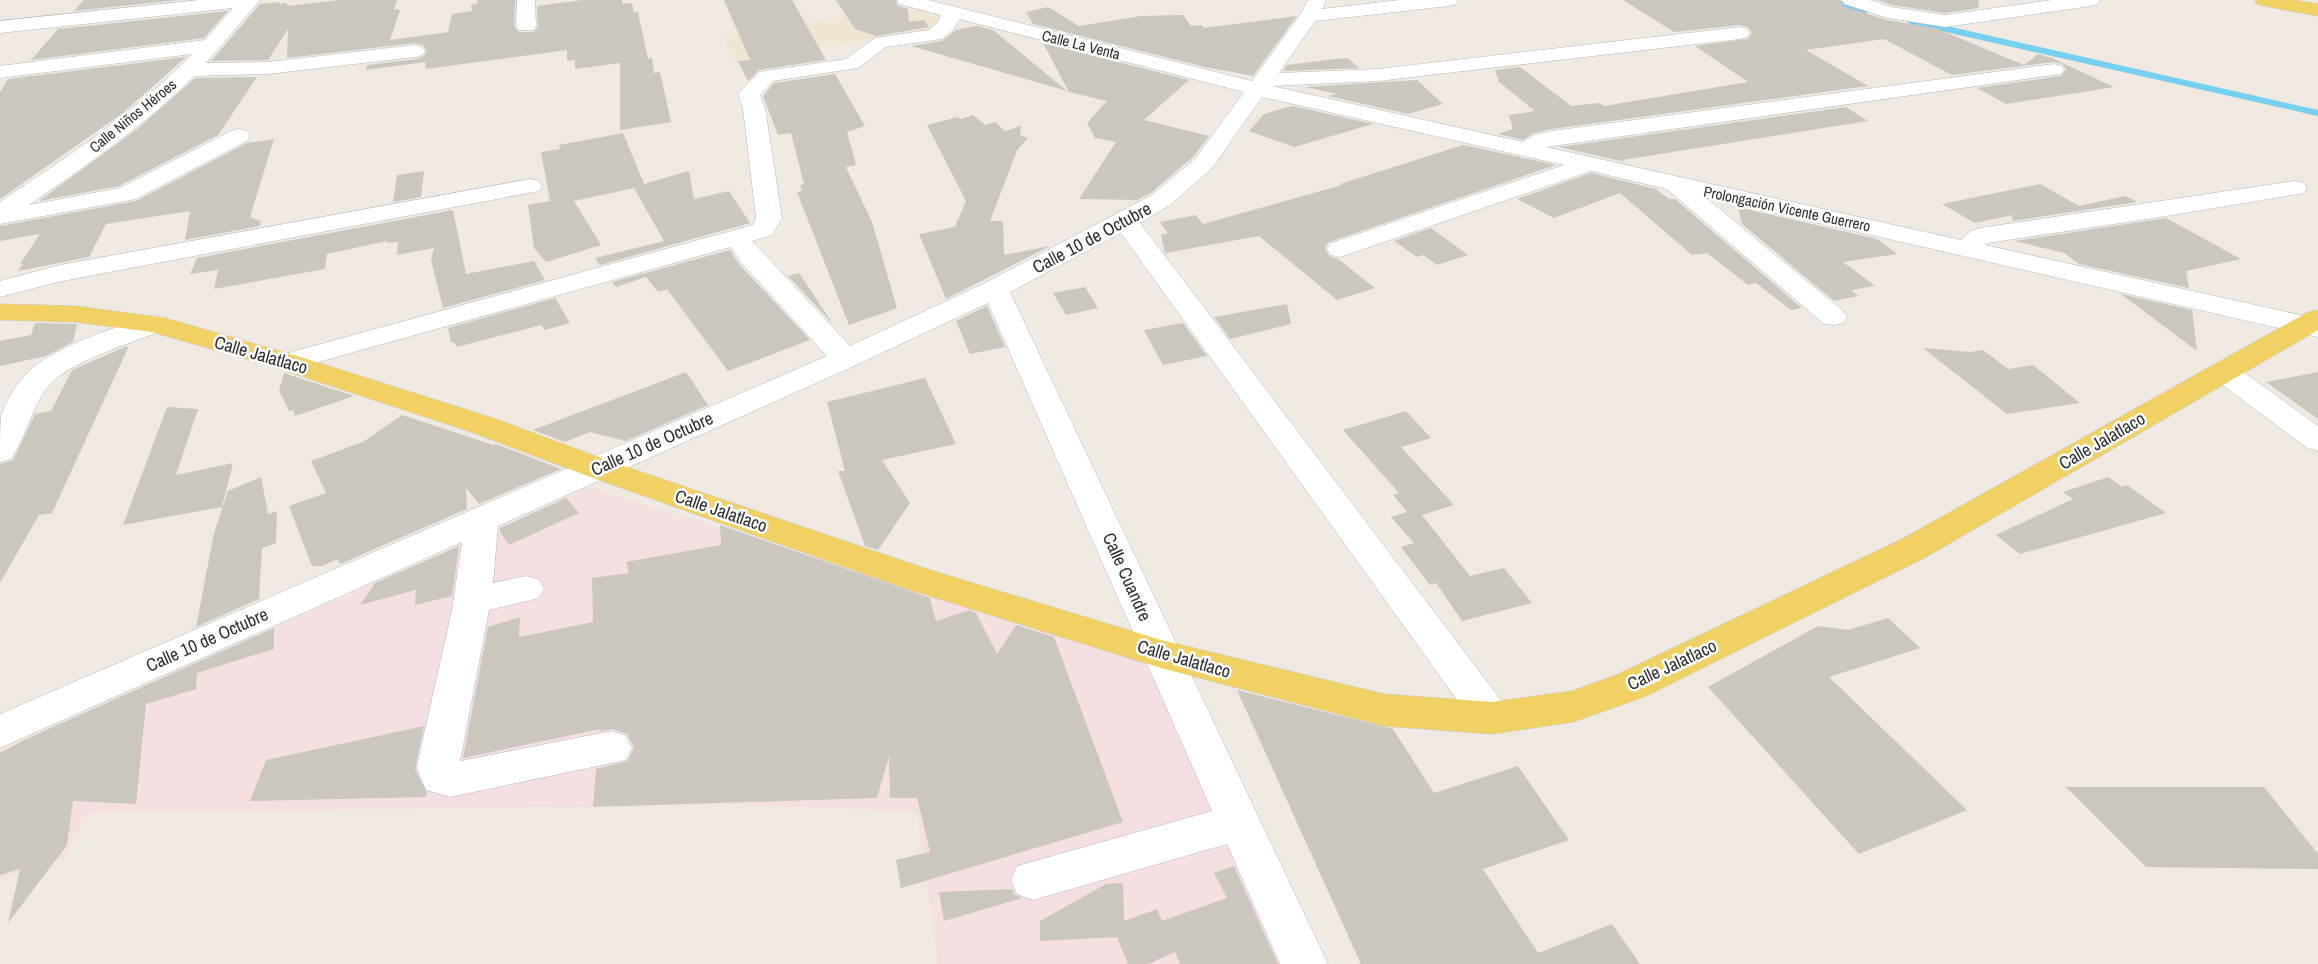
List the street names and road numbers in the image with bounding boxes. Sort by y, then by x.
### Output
street label: Calle La Venta [1040,25,1123,64]
street label: Calle Niños Héroes [85,74,181,157]
street label: Prolongación Vicente Guerrero [1702,181,1873,236]
street label: Calle 10 de Octubre [1028,196,1156,279]
street label: Calle Jalatlaco [212,329,311,380]
street label: Calle 10 de Octubre [587,405,717,482]
street label: Calle Jalatlaco [2054,406,2150,475]
street label: Calle Jalatlaco [672,483,771,538]
street label: Calle Cuandre [1097,529,1158,625]
street label: Calle 10 de Octubre [142,601,272,678]
street label: Calle Jalatlaco [1135,633,1234,684]
street label: Calle Jalatlaco [1623,633,1721,696]

